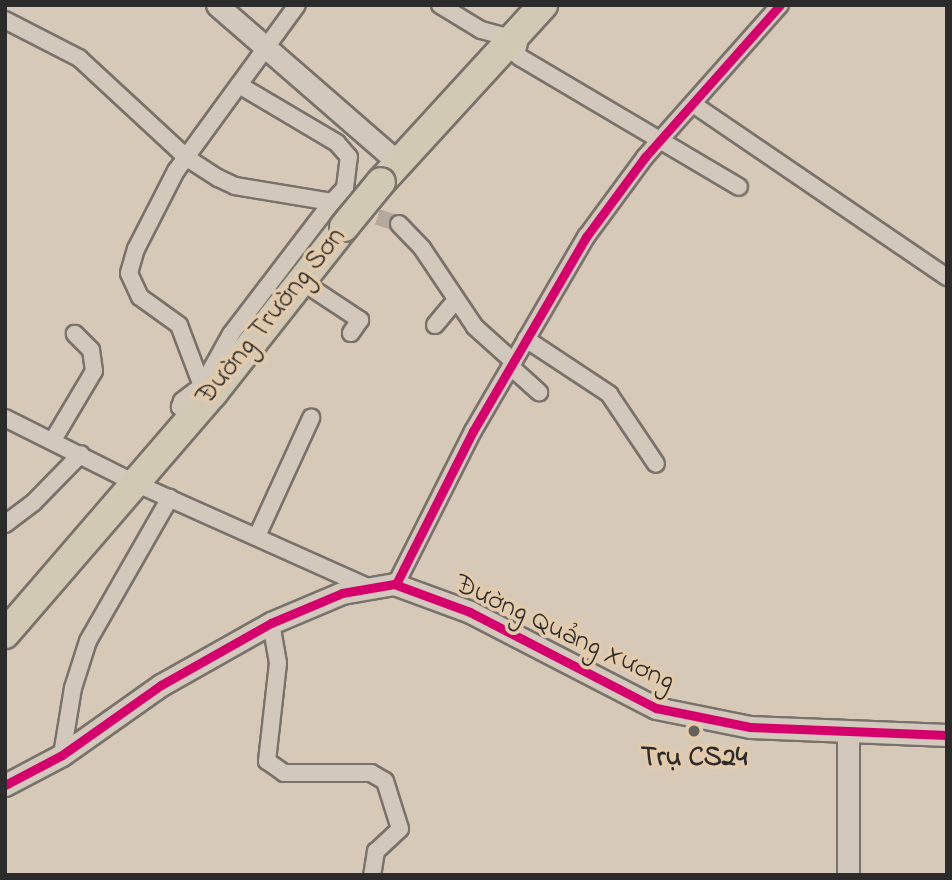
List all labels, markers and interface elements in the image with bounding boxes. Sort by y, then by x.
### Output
street label: Đường Trường Sơn [190,221,354,413]
street label: Đường Quảng Xương [449,568,679,700]
marker: Trụ CS24 [686,723,702,739]
place label: Trụ CS24 [641,742,747,776]

